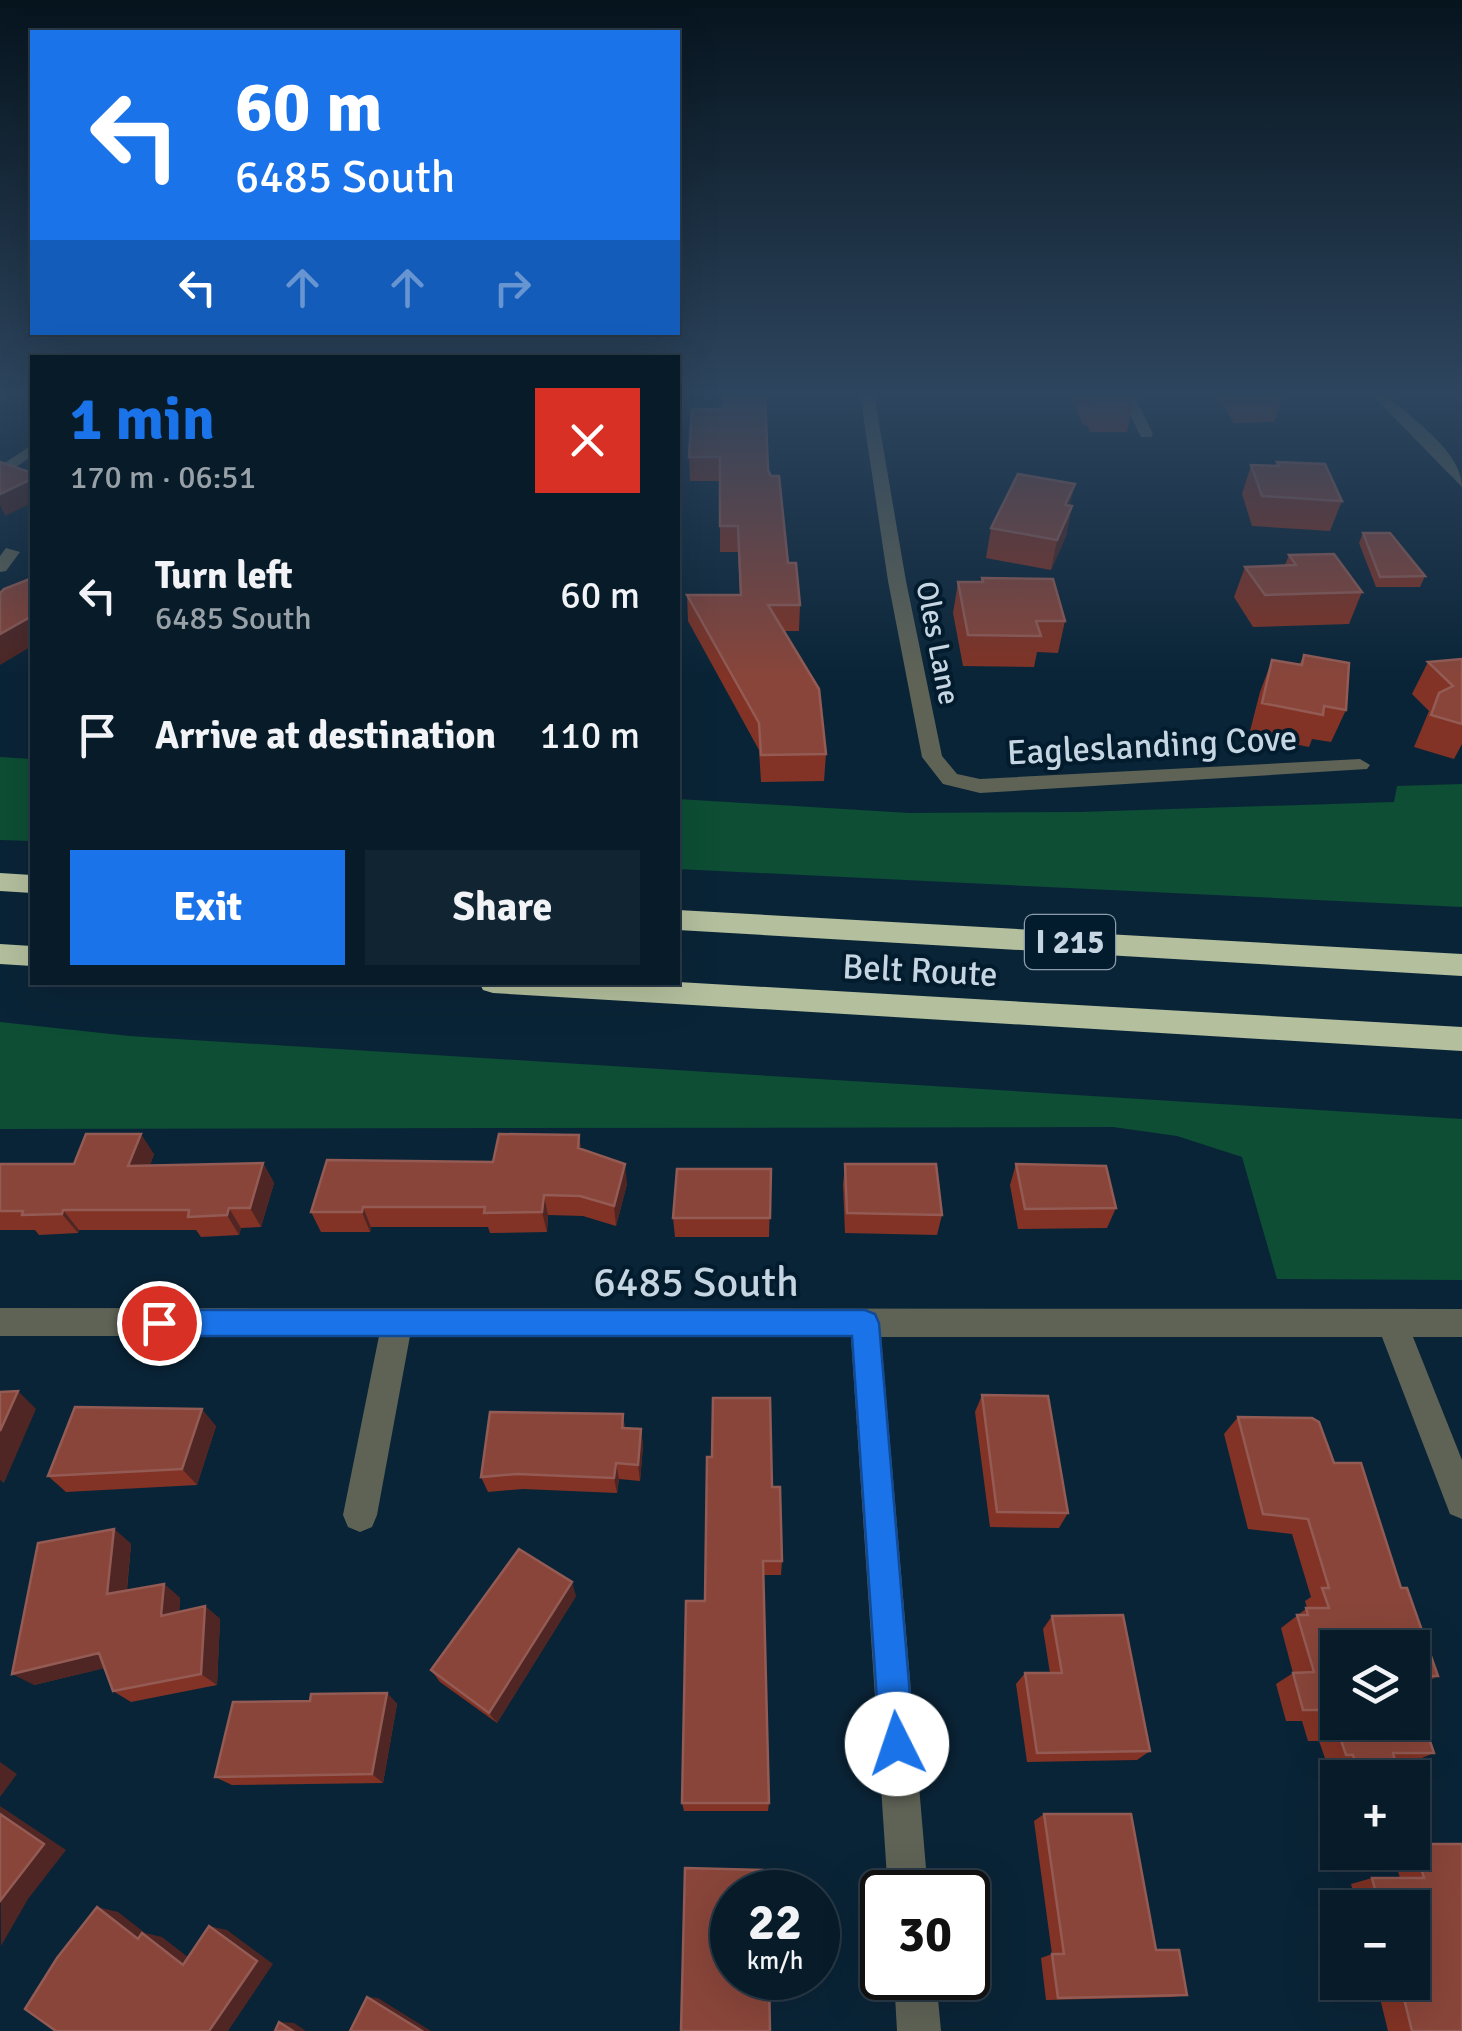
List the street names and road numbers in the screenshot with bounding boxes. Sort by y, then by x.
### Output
street label: Oles Lane [907,578,968,708]
street label: Eagleslanding Cove [1006,716,1298,775]
road number: I 215 [1025,915,1115,969]
street label: Belt Route [841,945,999,996]
street label: 6485 South [593,1257,799,1308]

